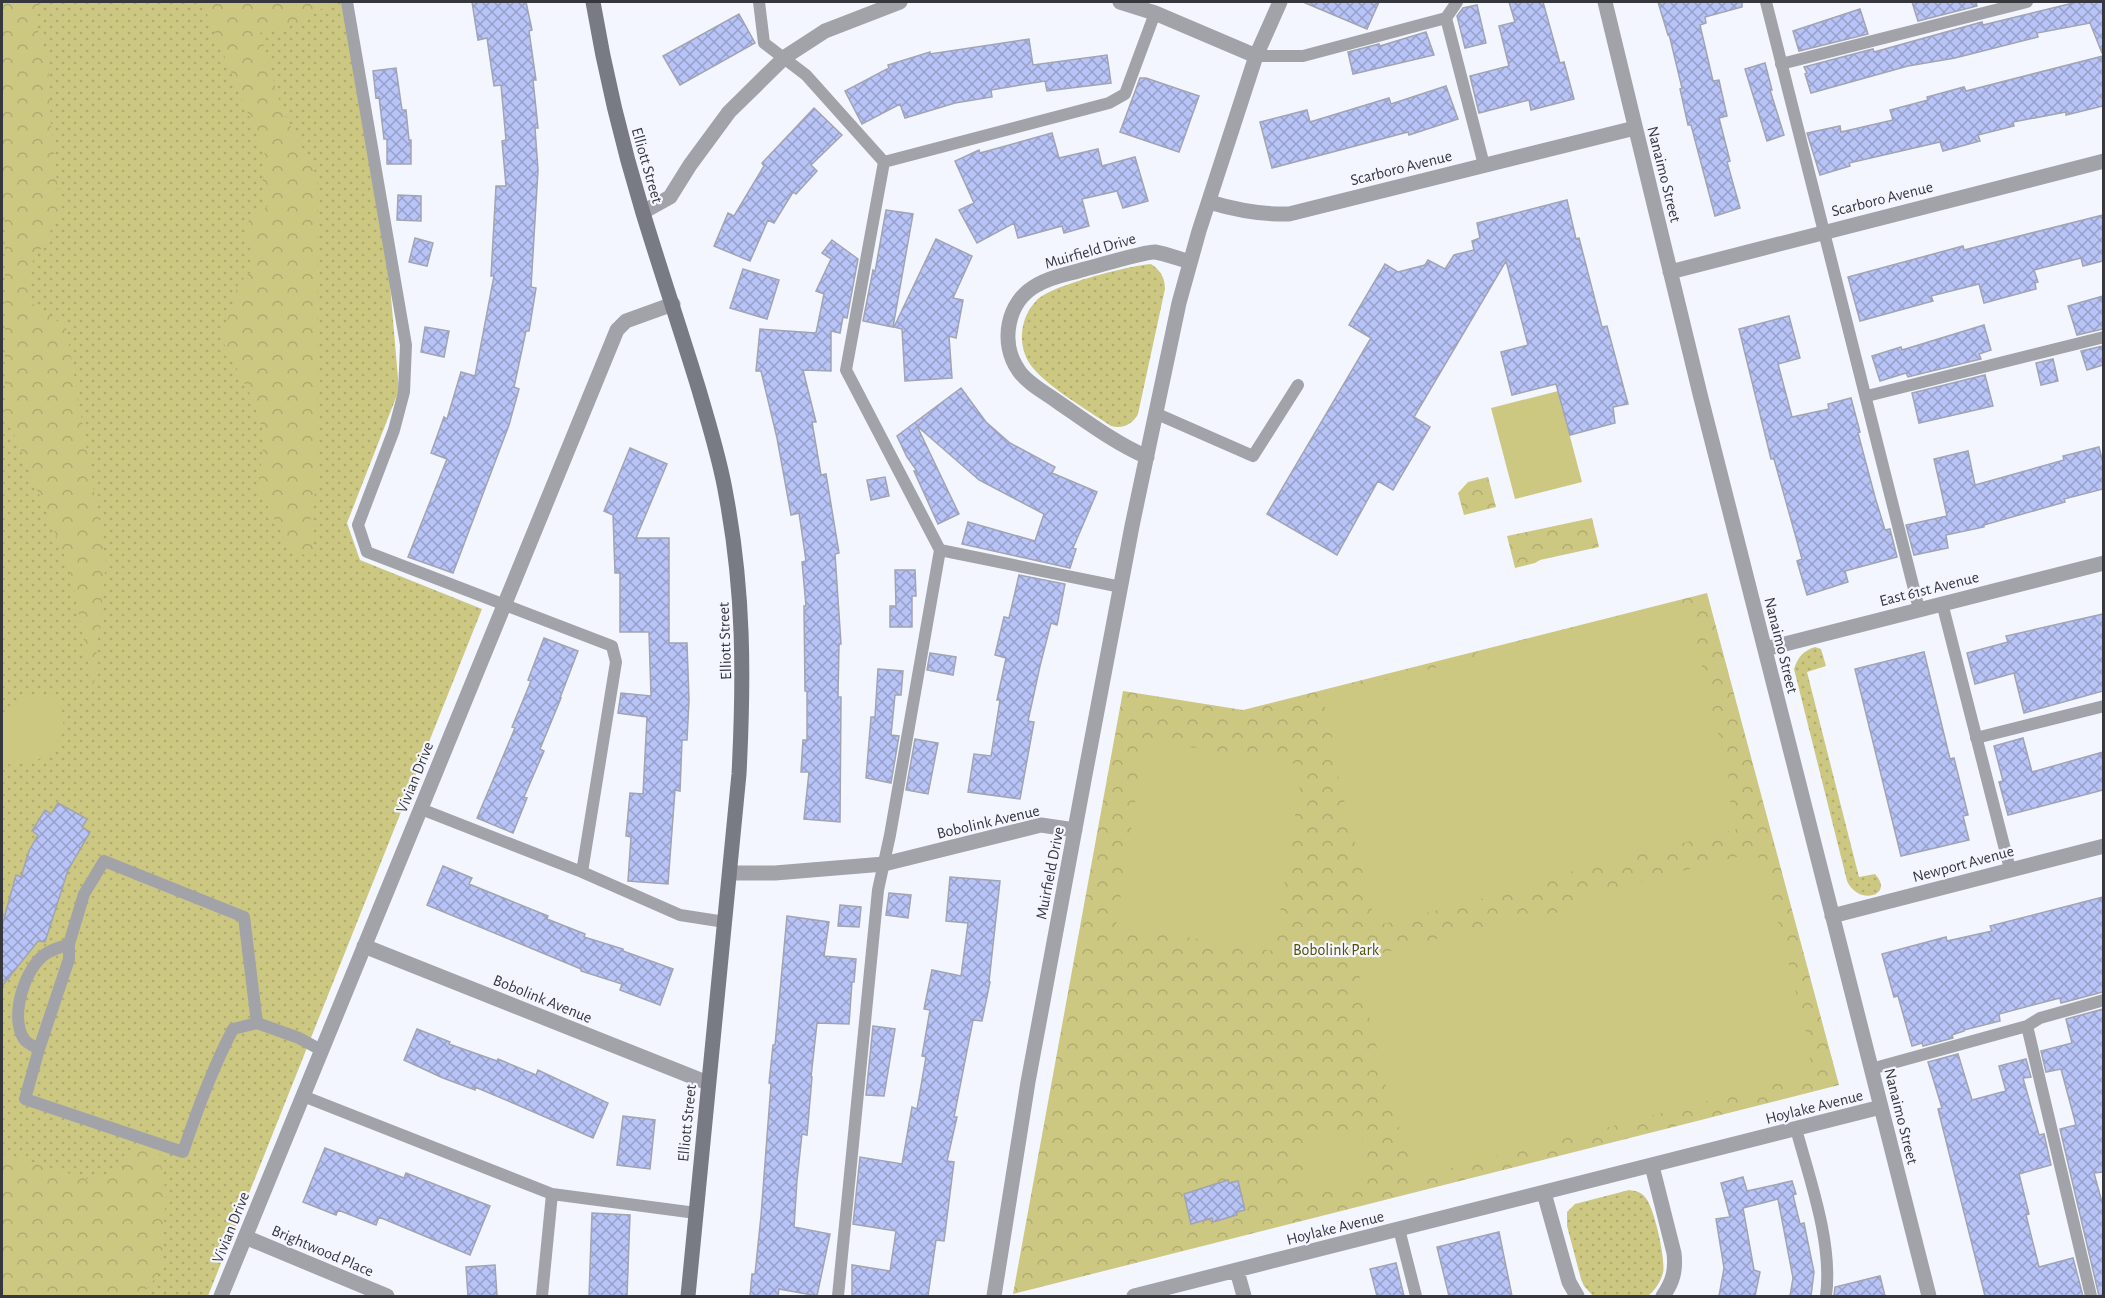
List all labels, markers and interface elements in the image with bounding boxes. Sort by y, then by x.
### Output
street label: Nanaimo Street [1644,125,1684,224]
street label: Elliott Street [629,126,665,205]
street label: Scarboro Avenue [1349,148,1454,188]
street label: Scarboro Avenue [1830,179,1935,219]
street label: Muirfield Drive [1043,230,1138,272]
street label: East 61st Avenue [1878,569,1981,609]
street label: Nanaimo Street [1761,596,1801,695]
street label: Elliott Street [716,602,734,680]
street label: Vivian Drive [393,740,436,815]
street label: Bobolink Avenue [935,802,1041,842]
street label: Muirfield Drive [1033,826,1067,921]
street label: Newport Avenue [1911,843,2016,885]
park label: Bobolink Park [1293,942,1380,958]
street label: Bobolink Avenue [491,972,594,1026]
street label: Nanaimo Street [1881,1067,1921,1166]
street label: Elliott Street [675,1084,699,1163]
street label: Hoylake Avenue [1764,1087,1865,1128]
street label: Vivian Drive [209,1190,252,1265]
street label: Hoylake Avenue [1285,1208,1386,1249]
street label: Brightwood Place [269,1222,376,1280]

